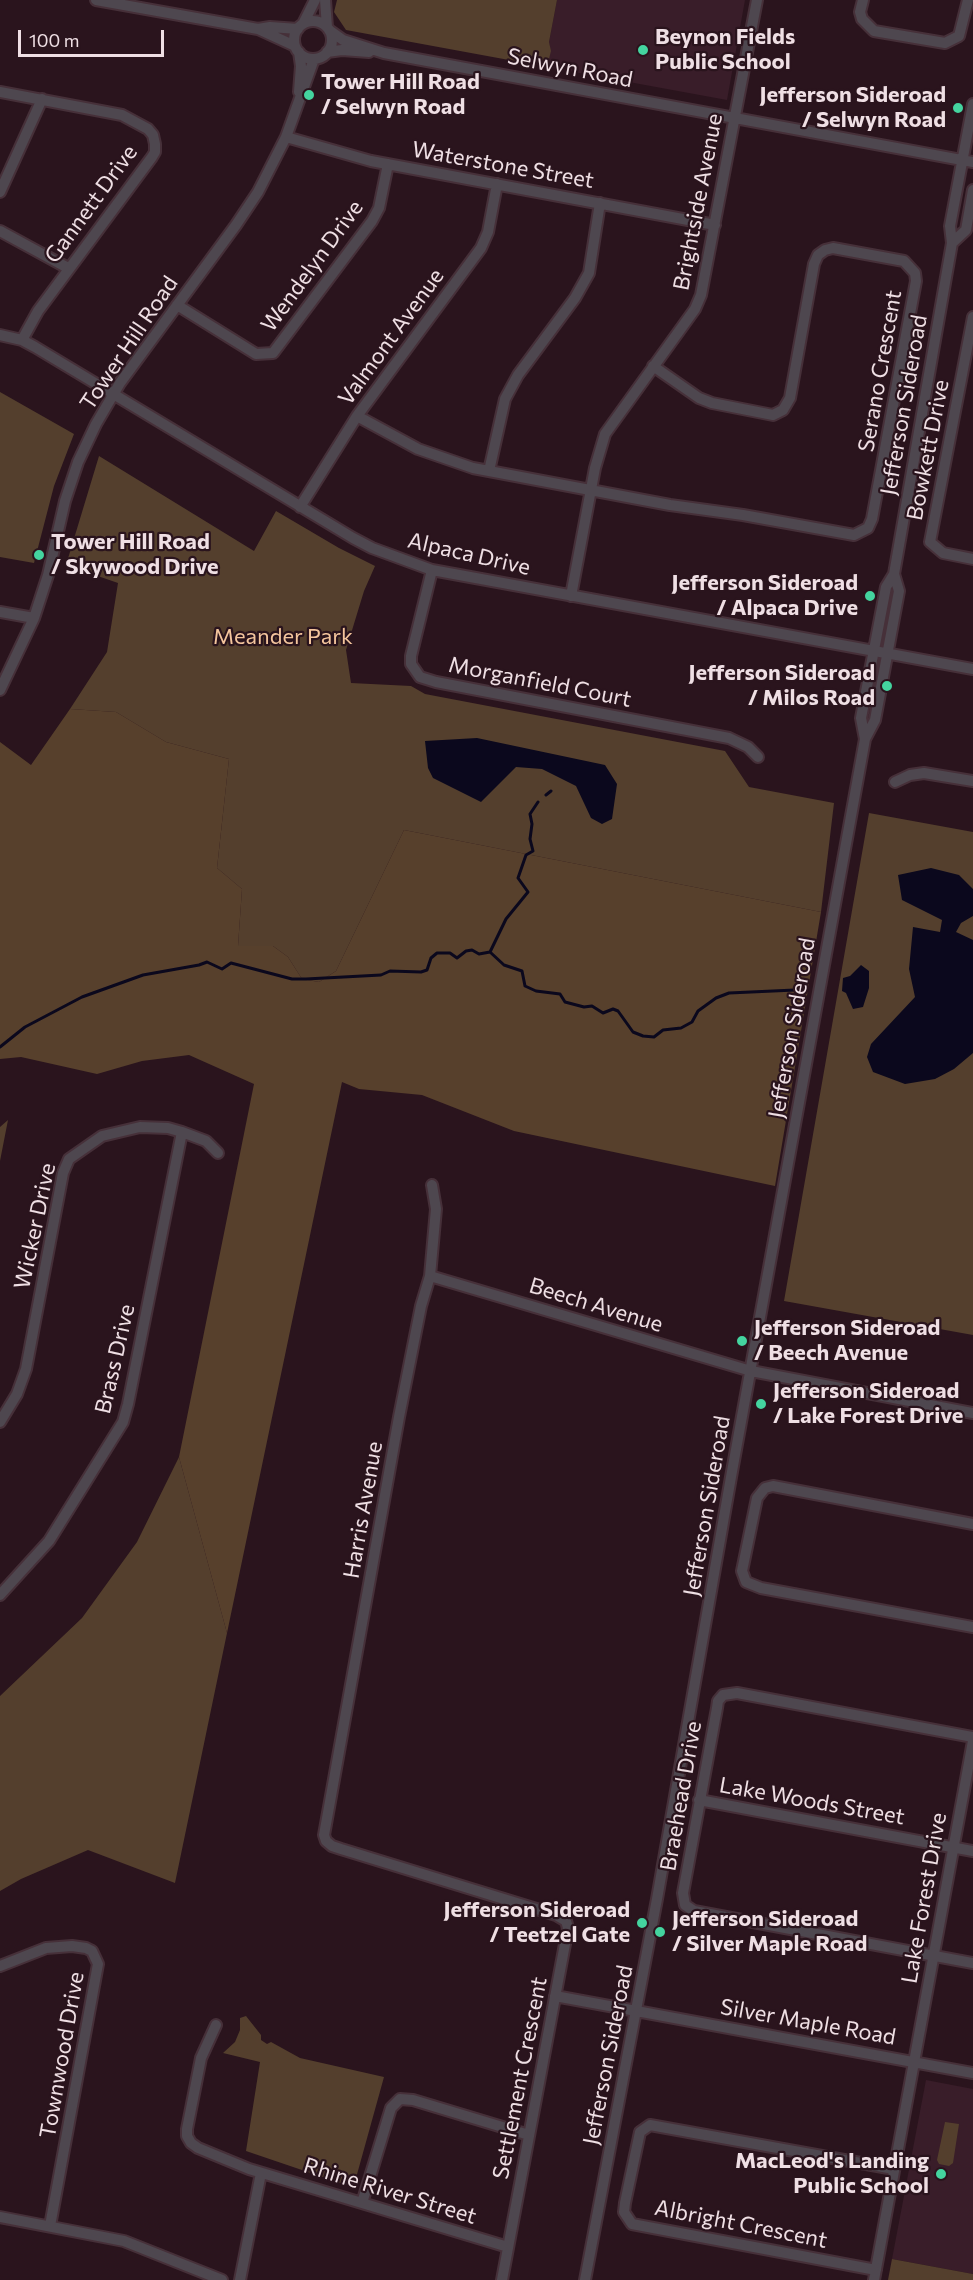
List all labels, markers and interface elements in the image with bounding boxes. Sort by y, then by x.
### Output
scale bar [21,18,166,56]
place label: Beynon Fields Public School [655,24,795,76]
text: 100 m [29,29,79,51]
street label: Selwyn Road [505,43,635,93]
marker: Beynon Fields Public School [636,43,650,57]
place label: Tower Hill Road / Selwyn Road [321,69,480,120]
place label: Jefferson Sideroad / Selwyn Road [760,82,946,134]
marker: Tower Hill Road / Selwyn Road [302,88,316,102]
marker: Jefferson Sideroad / Selwyn Road [951,101,965,115]
street label: Brightside Avenue [668,111,728,293]
street label: Waterstone Street [410,136,596,194]
street label: Gannett Drive [39,140,143,268]
street label: Wendelyn Drive [255,195,369,337]
street label: Valmont Avenue [333,263,449,411]
street label: Tower Hill Road [74,271,184,415]
street label: Serano Crescent [853,288,907,454]
street label: Jefferson Sideroad [875,313,933,497]
street label: Bowkett Drive [901,377,955,523]
street label: Alpaca Drive [405,527,533,581]
place label: Tower Hill Road / Skywood Drive [51,529,219,580]
marker: Tower Hill Road / Skywood Drive [32,548,46,562]
place label: Jefferson Sideroad / Alpaca Drive [672,570,858,622]
marker: Jefferson Sideroad / Alpaca Drive [863,589,877,603]
park label: Meander Park [213,624,353,650]
street label: Morganfield Court [446,651,634,713]
place label: Jefferson Sideroad / Milos Road [689,660,875,712]
marker: Jefferson Sideroad / Milos Road [880,679,894,693]
street label: Jefferson Sideroad [763,936,821,1120]
street label: Wicker Drive [9,1161,61,1291]
street label: Beech Avenue [526,1272,666,1338]
street label: Brass Drive [90,1302,140,1416]
place label: Jefferson Sideroad / Beech Avenue [754,1315,940,1366]
marker: Jefferson Sideroad / Beech Avenue [735,1334,749,1348]
place label: Jefferson Sideroad / Lake Forest Drive [773,1378,963,1430]
marker: Jefferson Sideroad / Lake Forest Drive [754,1397,768,1411]
street label: Jefferson Sideroad [678,1414,736,1598]
street label: Harris Avenue [338,1439,388,1581]
street label: Braehead Drive [655,1719,707,1873]
street label: Lake Woods Street [717,1772,907,1830]
street label: Lake Forest Drive [896,1811,952,1985]
place label: Jefferson Sideroad / Teetzel Gate [444,1897,630,1948]
place label: Jefferson Sideroad / Silver Maple Road [672,1906,867,1958]
marker: Jefferson Sideroad / Teetzel Gate [635,1916,649,1930]
marker: Jefferson Sideroad / Silver Maple Road [653,1925,667,1939]
street label: Jefferson Sideroad [578,1963,638,2147]
street label: Townwood Drive [34,1970,90,2140]
street label: Settlement Crescent [487,1975,553,2181]
street label: Silver Maple Road [718,1994,898,2050]
place label: MacLeod's Landing Public School [735,2148,929,2200]
street label: Rhine River Street [300,2152,480,2230]
marker: MacLeod's Landing Public School [934,2167,948,2181]
street label: Albright Crescent [652,2194,830,2254]

